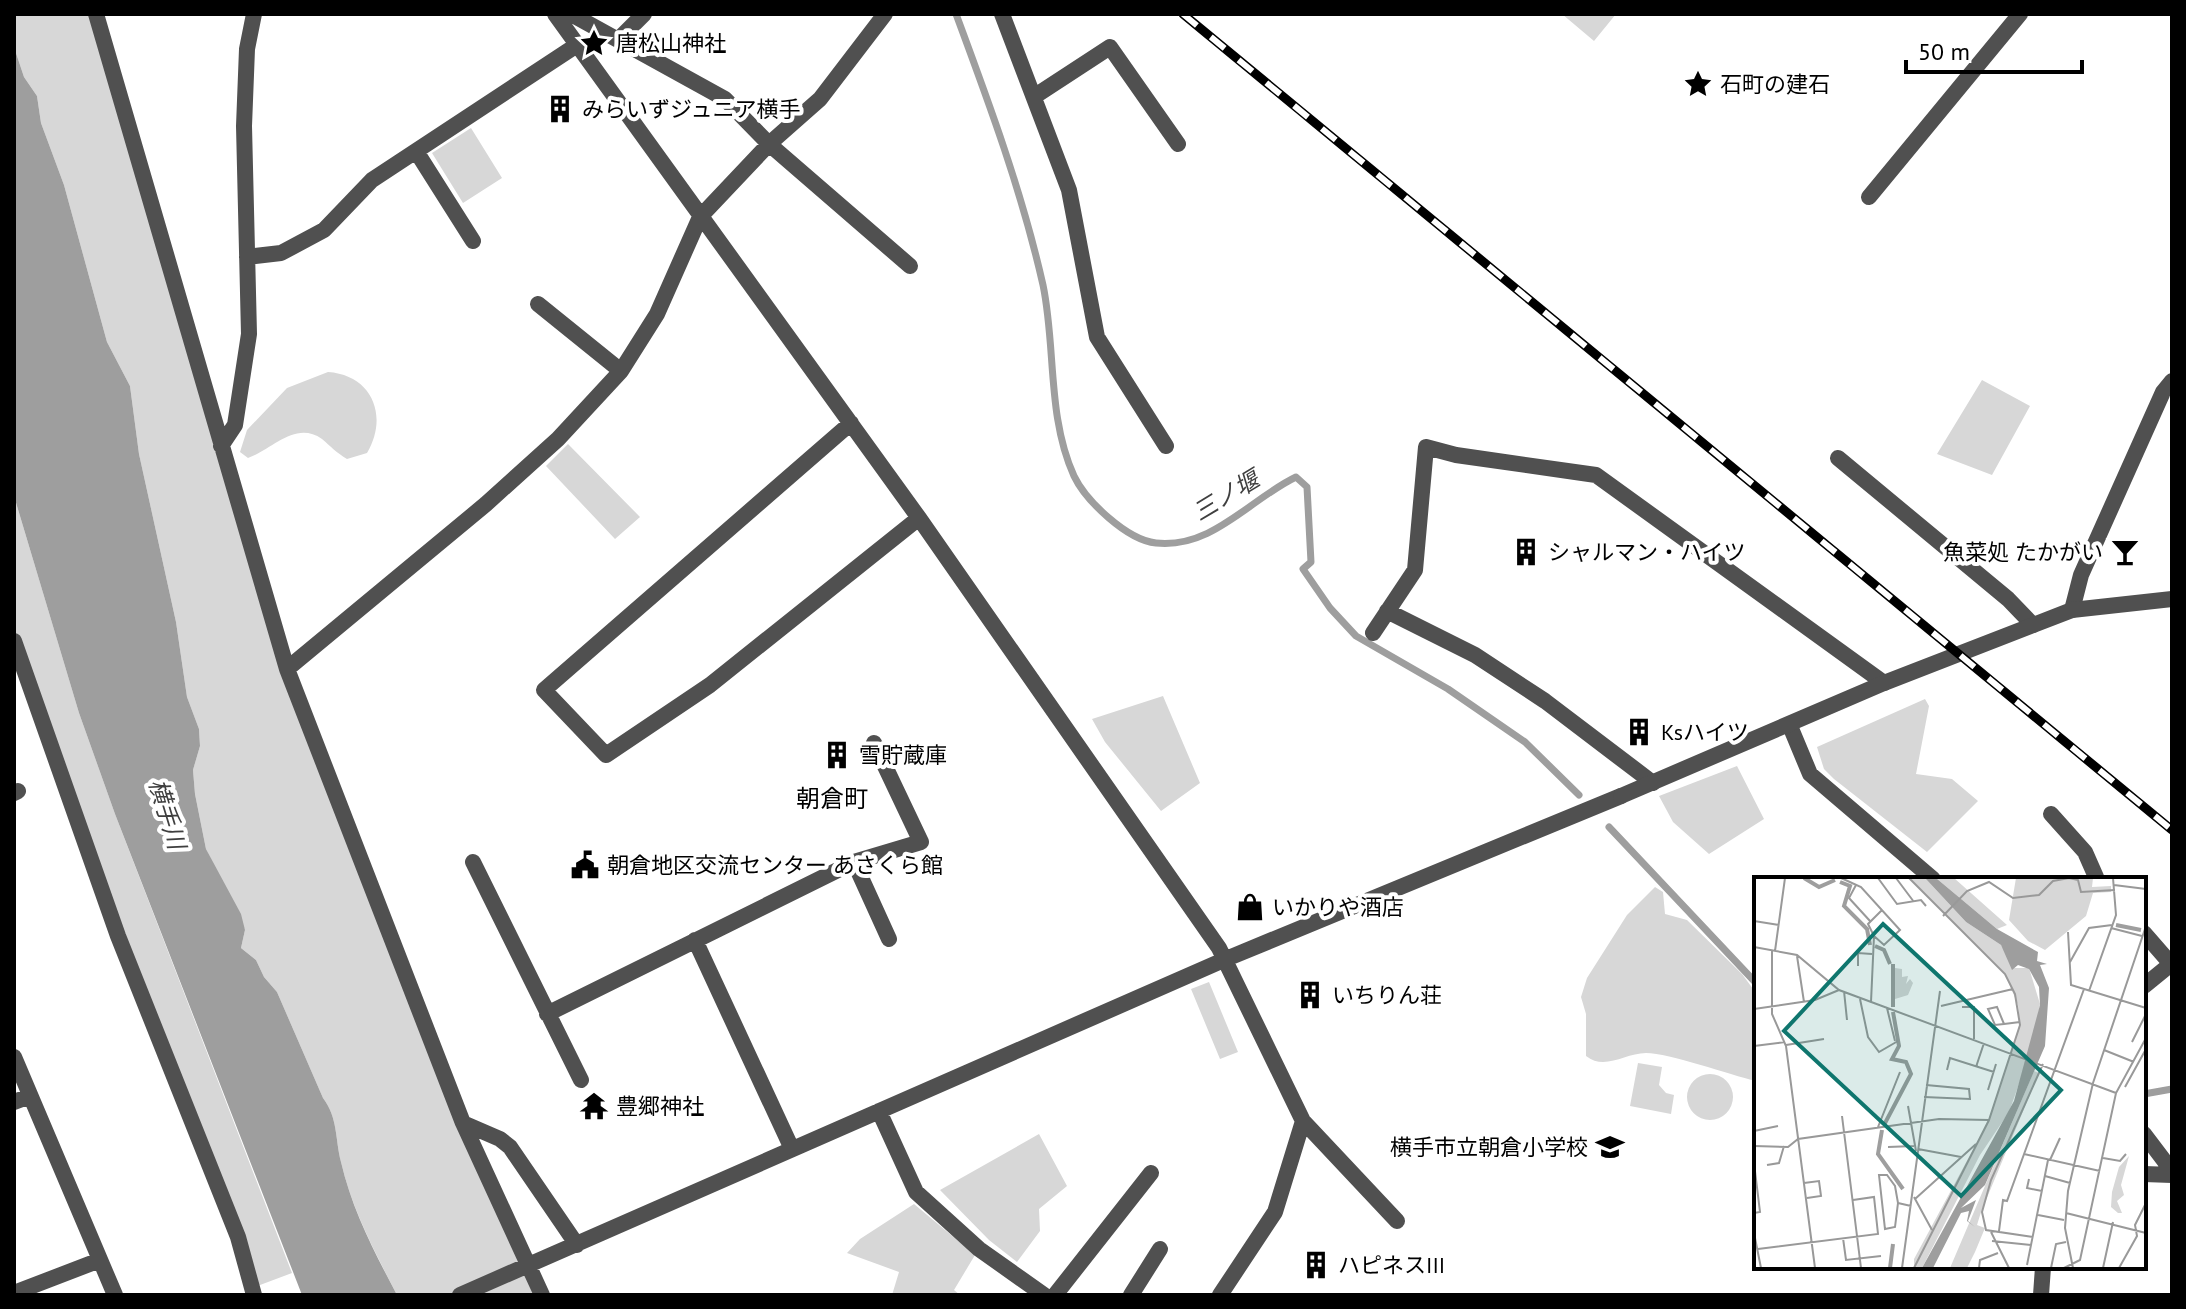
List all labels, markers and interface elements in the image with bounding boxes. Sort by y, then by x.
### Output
scale bar [1906,24,2082,74]
place icon: 唐松山神社 [579,28,609,58]
place label: 唐松山神社 [616,29,726,57]
text: 50 m [1918,36,1970,67]
place icon: 石町の建石 [1683,69,1713,99]
place label: 石町の建石 [1720,70,1830,98]
building icon: みらいずジュニア横手 [545,94,575,124]
place label: みらいずジュニア横手 [582,95,800,123]
water label: 三ノ堰 [1187,462,1268,527]
building icon: シャルマン・ハイツ [1511,537,1541,567]
bar icon: 魚菜処 たかがい [2110,537,2140,567]
place label: シャルマン・ハイツ [1548,538,1746,566]
place label: 魚菜処 たかがい [1943,538,2103,566]
building icon: Ksハイツ [1624,717,1654,747]
place label: Ksハイツ [1661,718,1749,746]
building icon: 雪貯蔵庫 [822,740,852,770]
place label: 雪貯蔵庫 [859,741,947,769]
water label: 横手川 [142,775,194,856]
district label: 朝倉町 [796,783,868,814]
public building icon: 朝倉地区交流センター あさくら館 [570,850,600,880]
place label: 朝倉地区交流センター あさくら館 [607,851,943,879]
inset map [1754,877,2146,1269]
shop icon: いかりや酒店 [1235,892,1265,922]
place label: いかりや酒店 [1272,893,1404,921]
building icon: いちりん荘 [1295,980,1325,1010]
place label: いちりん荘 [1332,981,1442,1009]
temple icon: 豊郷神社 [579,1091,609,1121]
place label: 豊郷神社 [616,1092,704,1120]
school or university icon: 横手市立朝倉小学校 [1595,1132,1625,1162]
place label: 横手市立朝倉小学校 [1390,1133,1588,1161]
building icon: ハピネスIII [1301,1250,1331,1280]
place label: ハピネスIII [1338,1251,1445,1279]

